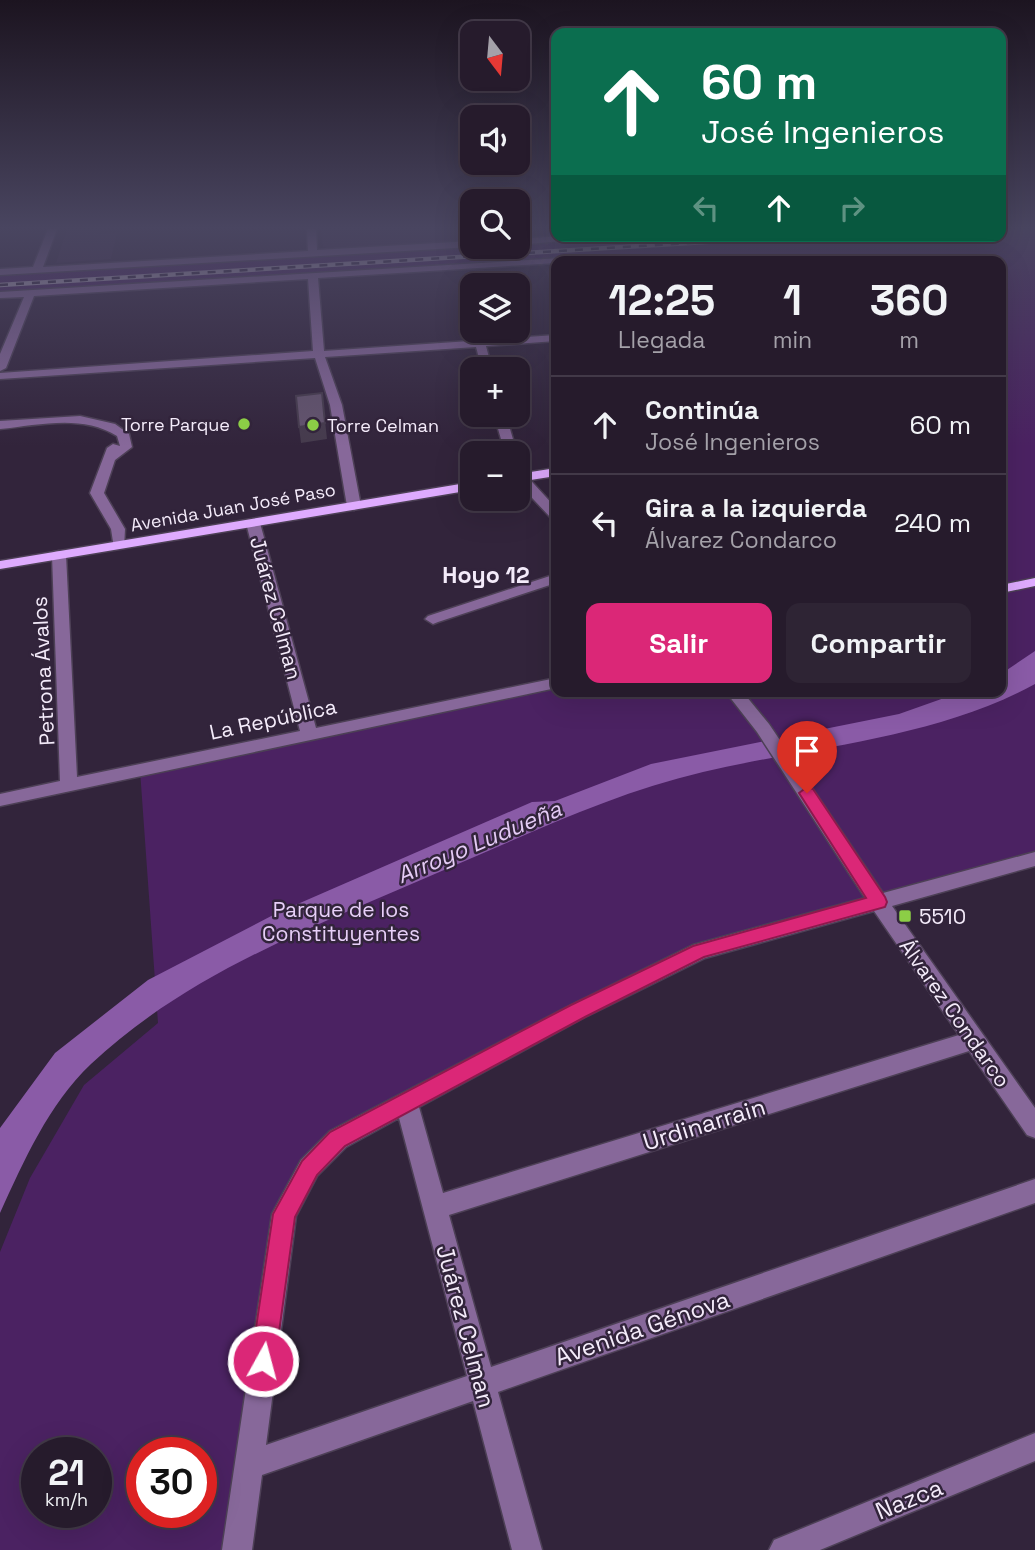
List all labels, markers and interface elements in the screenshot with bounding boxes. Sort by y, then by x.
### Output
north arrow [460,21,530,91]
map controls [460,21,530,511]
text: 60 m [701,51,817,113]
icon: ahead [586,56,677,147]
button: sound [460,105,530,175]
text: José Ingenieros [701,112,944,152]
button: search [460,189,530,259]
icon: left [687,189,725,227]
icon: ahead [760,189,798,227]
icon: right [833,189,871,227]
button: layers [460,273,530,343]
text: 12:25 [609,274,715,327]
text: 1 [783,274,802,327]
text: 360 [870,274,948,327]
text: Llegada [618,325,706,355]
text: min [773,325,812,355]
text: m [899,325,919,355]
button: + [460,357,530,427]
text: Continúa [645,393,759,427]
icon: ahead [586,406,624,444]
text: 60 m [909,408,971,442]
place label: Torre Parque [121,413,230,436]
place label: Torre Celman [327,414,439,437]
marker: Torre Parque [236,416,252,432]
marker: Torre Celman [305,417,321,433]
text: José Ingenieros [645,427,820,457]
button: − [460,441,530,511]
street label: Avenida Juan José Paso [129,478,337,536]
text: Gira a la izquierda [645,491,867,525]
icon: left [586,504,624,542]
text: 240 m [894,506,971,540]
text: Álvarez Condarco [645,525,837,555]
street label: Juárez Celman [244,534,308,682]
district label: Hoyo 12 [442,560,530,590]
street label: Petrona Ávalos [26,596,60,746]
button: Salir [586,603,772,683]
button: Compartir [786,603,971,683]
street label: La República [207,692,339,746]
pin [777,721,837,793]
icon: arrive [788,732,826,770]
water label: Arroyo Ludueña [392,793,567,890]
park label: Parque de los Constituyentes [262,896,420,947]
place label: 5510 [919,903,966,930]
marker: 5510 [897,908,913,924]
street label: Álvarez Condarco [894,933,1016,1093]
street label: Urdinarrain [639,1091,769,1157]
street label: Juárez Celman [429,1241,503,1411]
street label: Avenida Génova [551,1284,734,1372]
position arrow [226,1324,300,1398]
speed limit sign: 30 [126,1437,217,1528]
text: 21 [48,1451,85,1495]
street label: Nazca [871,1471,947,1526]
text: km/h [45,1488,88,1511]

